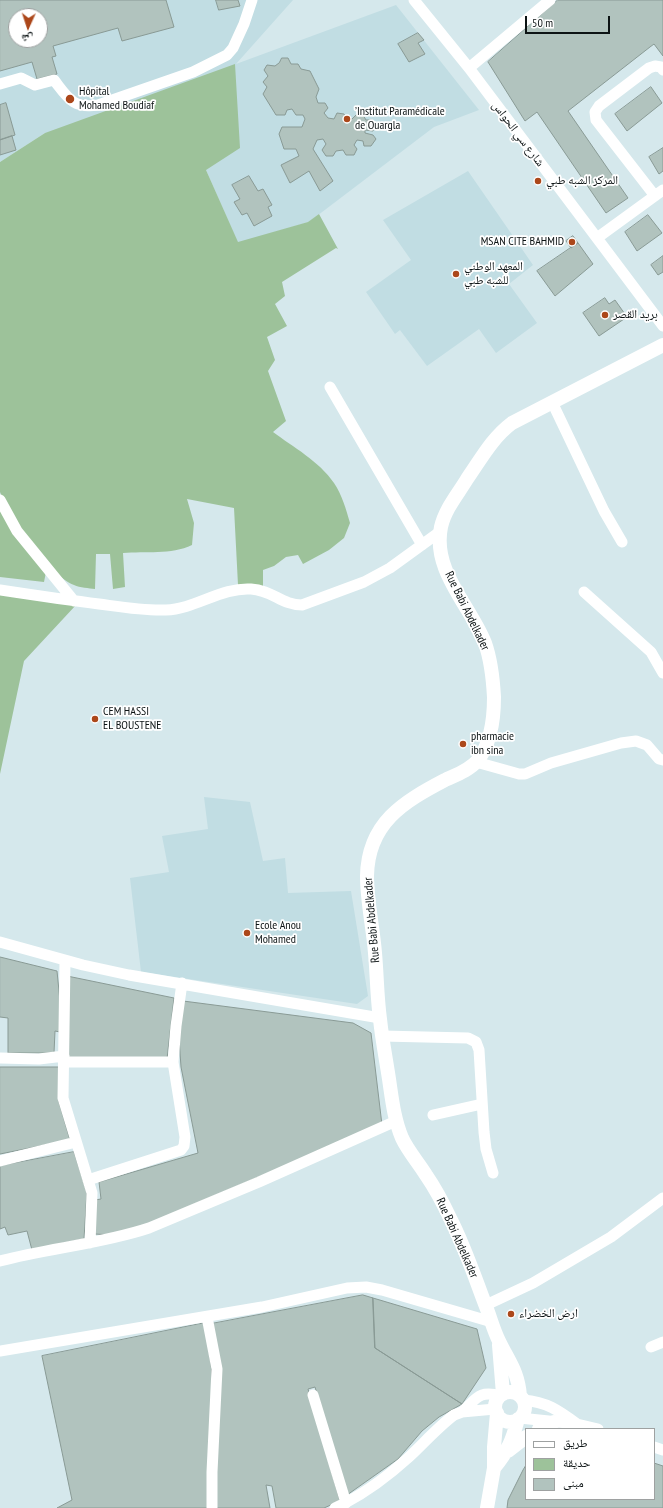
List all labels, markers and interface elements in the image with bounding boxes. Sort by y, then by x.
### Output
north arrow [8,8,48,48]
scale bar [527,8,612,34]
text: 50 m [532,15,553,30]
text: ش [21,32,34,46]
place label: Hôpital Mohamed Boudiaf [79,85,154,113]
marker: Hôpital Mohamed Boudiaf [64,93,76,105]
street label: شارع سي الحواس [489,98,547,170]
place label: ’Institut Paramédicale de Ouargla [355,105,445,133]
marker: ’Institut Paramédicale de Ouargla [342,114,352,124]
place label: المركز الشبه طبي [546,174,618,188]
marker: المركز الشبه طبي [533,176,543,186]
place label: MSAN CITE BAHMID [481,235,564,249]
marker: MSAN CITE BAHMID [567,237,577,247]
place label: المعهد الوطني للشبه طبي [464,260,523,288]
marker: المعهد الوطني للشبه طبي [451,269,461,279]
place label: بريد القصر [613,308,658,322]
marker: بريد القصر [600,310,610,320]
street label: Rue Babi Abdelkader [442,569,492,653]
place label: CEM HASSI EL BOUSTENE [103,705,161,733]
marker: CEM HASSI EL BOUSTENE [90,714,100,724]
place label: pharmacie ibn sina [471,730,514,758]
marker: pharmacie ibn sina [458,739,468,749]
street label: Rue Babi Abdelkader [361,877,383,963]
place label: Ecole Anou Mohamed [255,919,301,947]
marker: Ecole Anou Mohamed [242,928,252,938]
street label: Rue Babi Abdelkader [433,1196,481,1280]
place label: ارض الخضراء [519,1307,578,1321]
marker: ارض الخضراء [506,1309,516,1319]
legend [525,1428,655,1500]
text: طريق [563,1435,588,1450]
text: حديقة [563,1455,591,1470]
text: مبنى [563,1475,584,1490]

